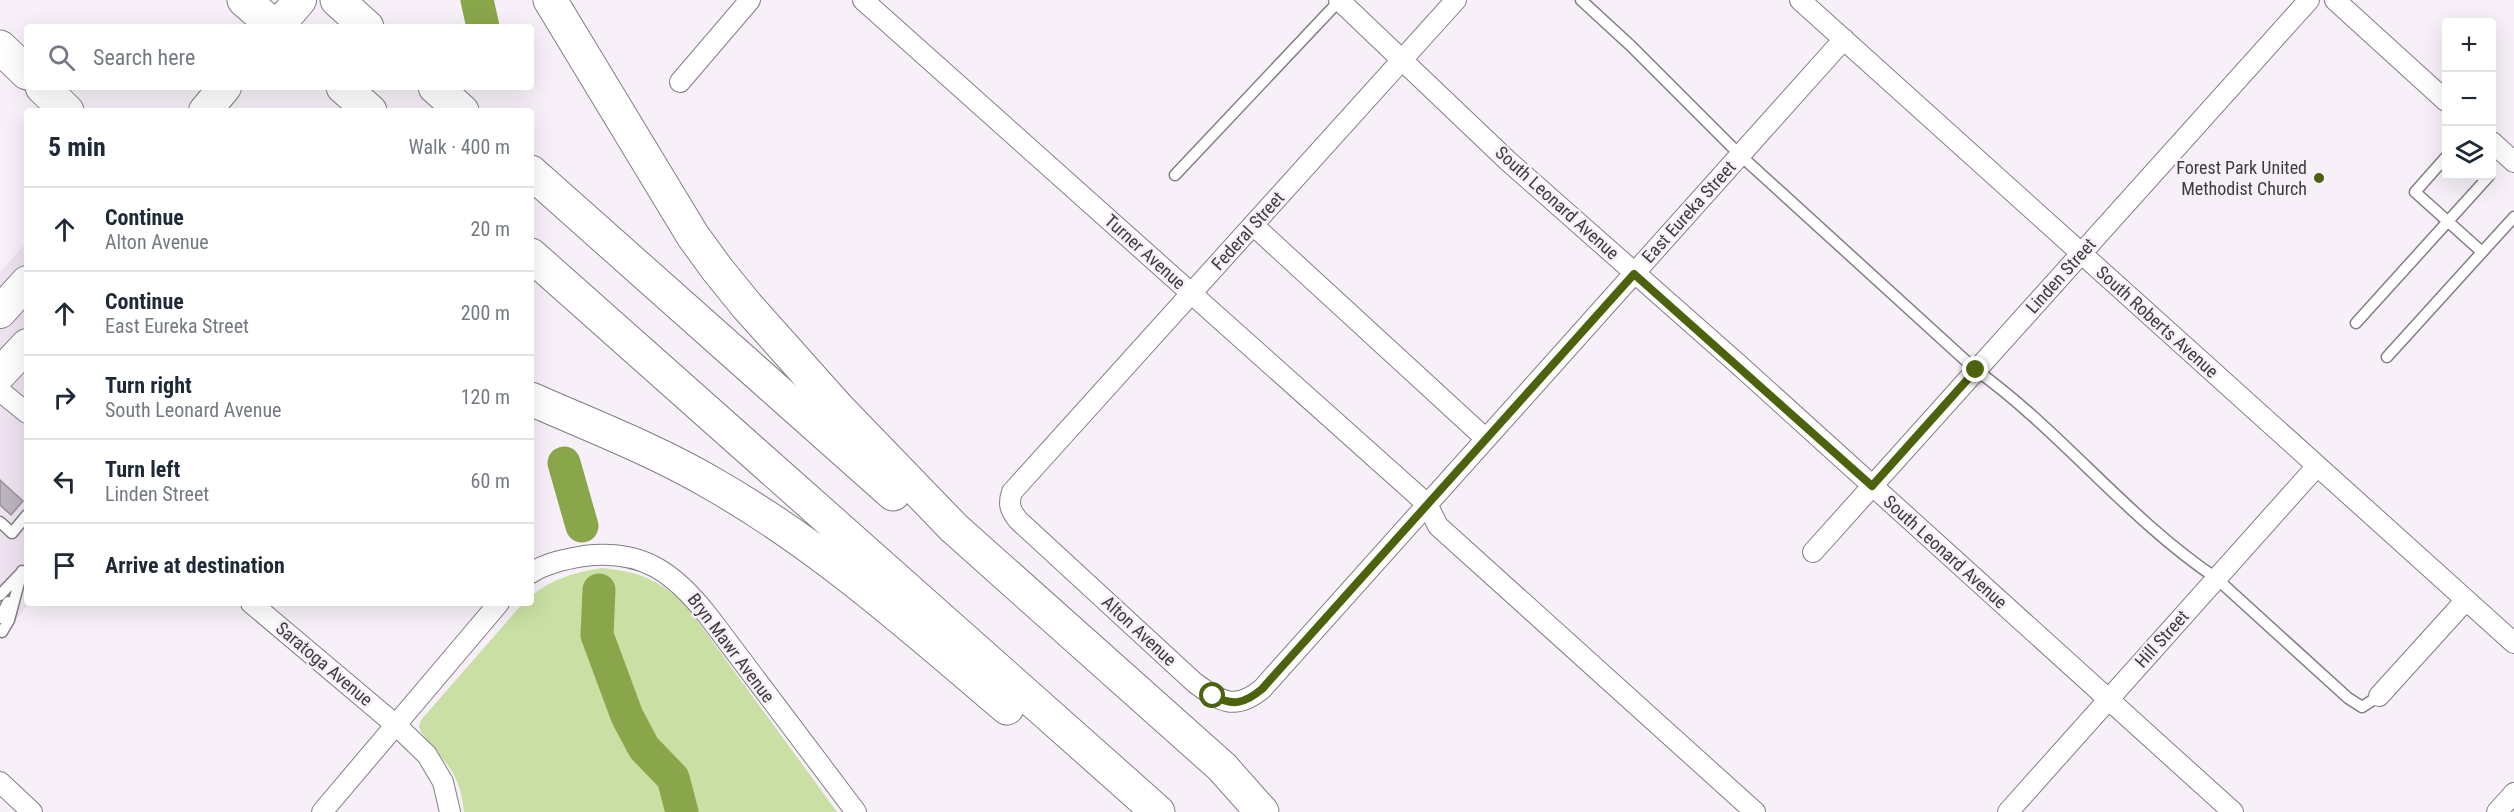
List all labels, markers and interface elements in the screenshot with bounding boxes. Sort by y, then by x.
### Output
map controls [2442,18,2496,180]
button: + [2442,18,2496,72]
search box [24,24,534,90]
icon: search [45,41,78,74]
text: Search here [93,45,195,70]
button: − [2442,72,2496,126]
button: layers [2442,126,2496,180]
text: 5 min [48,132,106,162]
text: Walk · 400 m [409,135,510,159]
street label: South Leonard Avenue [1491,142,1623,264]
street label: East Eureka Street [1637,157,1740,267]
place label: Forest Park United Methodist Church [2176,157,2307,199]
marker: Forest Park United Methodist Church [2312,171,2326,185]
street label: Federal Street [1207,187,1288,274]
text: Continue [105,205,184,230]
street label: Turner Avenue [1101,210,1190,293]
icon: ahead [48,213,81,246]
text: 20 m [471,217,510,241]
text: Alton Avenue [105,230,209,254]
street label: Linden Street [2021,234,2100,318]
street label: South Roberts Avenue [2092,261,2223,382]
text: Continue [105,289,184,314]
icon: ahead [48,297,81,330]
text: 200 m [461,301,510,325]
text: East Eureka Street [105,314,249,338]
route end [1962,356,1988,382]
text: Turn right [105,373,192,398]
icon: right [48,381,81,414]
text: 120 m [461,385,510,409]
text: South Leonard Avenue [105,398,281,422]
text: Turn left [105,457,180,482]
icon: left [48,465,81,498]
text: 60 m [471,469,510,493]
text: Linden Street [105,482,209,506]
street label: South Leonard Avenue [1879,491,2011,613]
icon: arrive [48,549,81,582]
text: Arrive at destination [105,553,285,578]
street label: Bryn Mawr Avenue [684,589,779,706]
street label: Alton Avenue [1098,591,1181,670]
street label: Hill Street [2130,606,2193,672]
street label: Saratoga Avenue [272,617,377,710]
route start [1199,682,1225,708]

